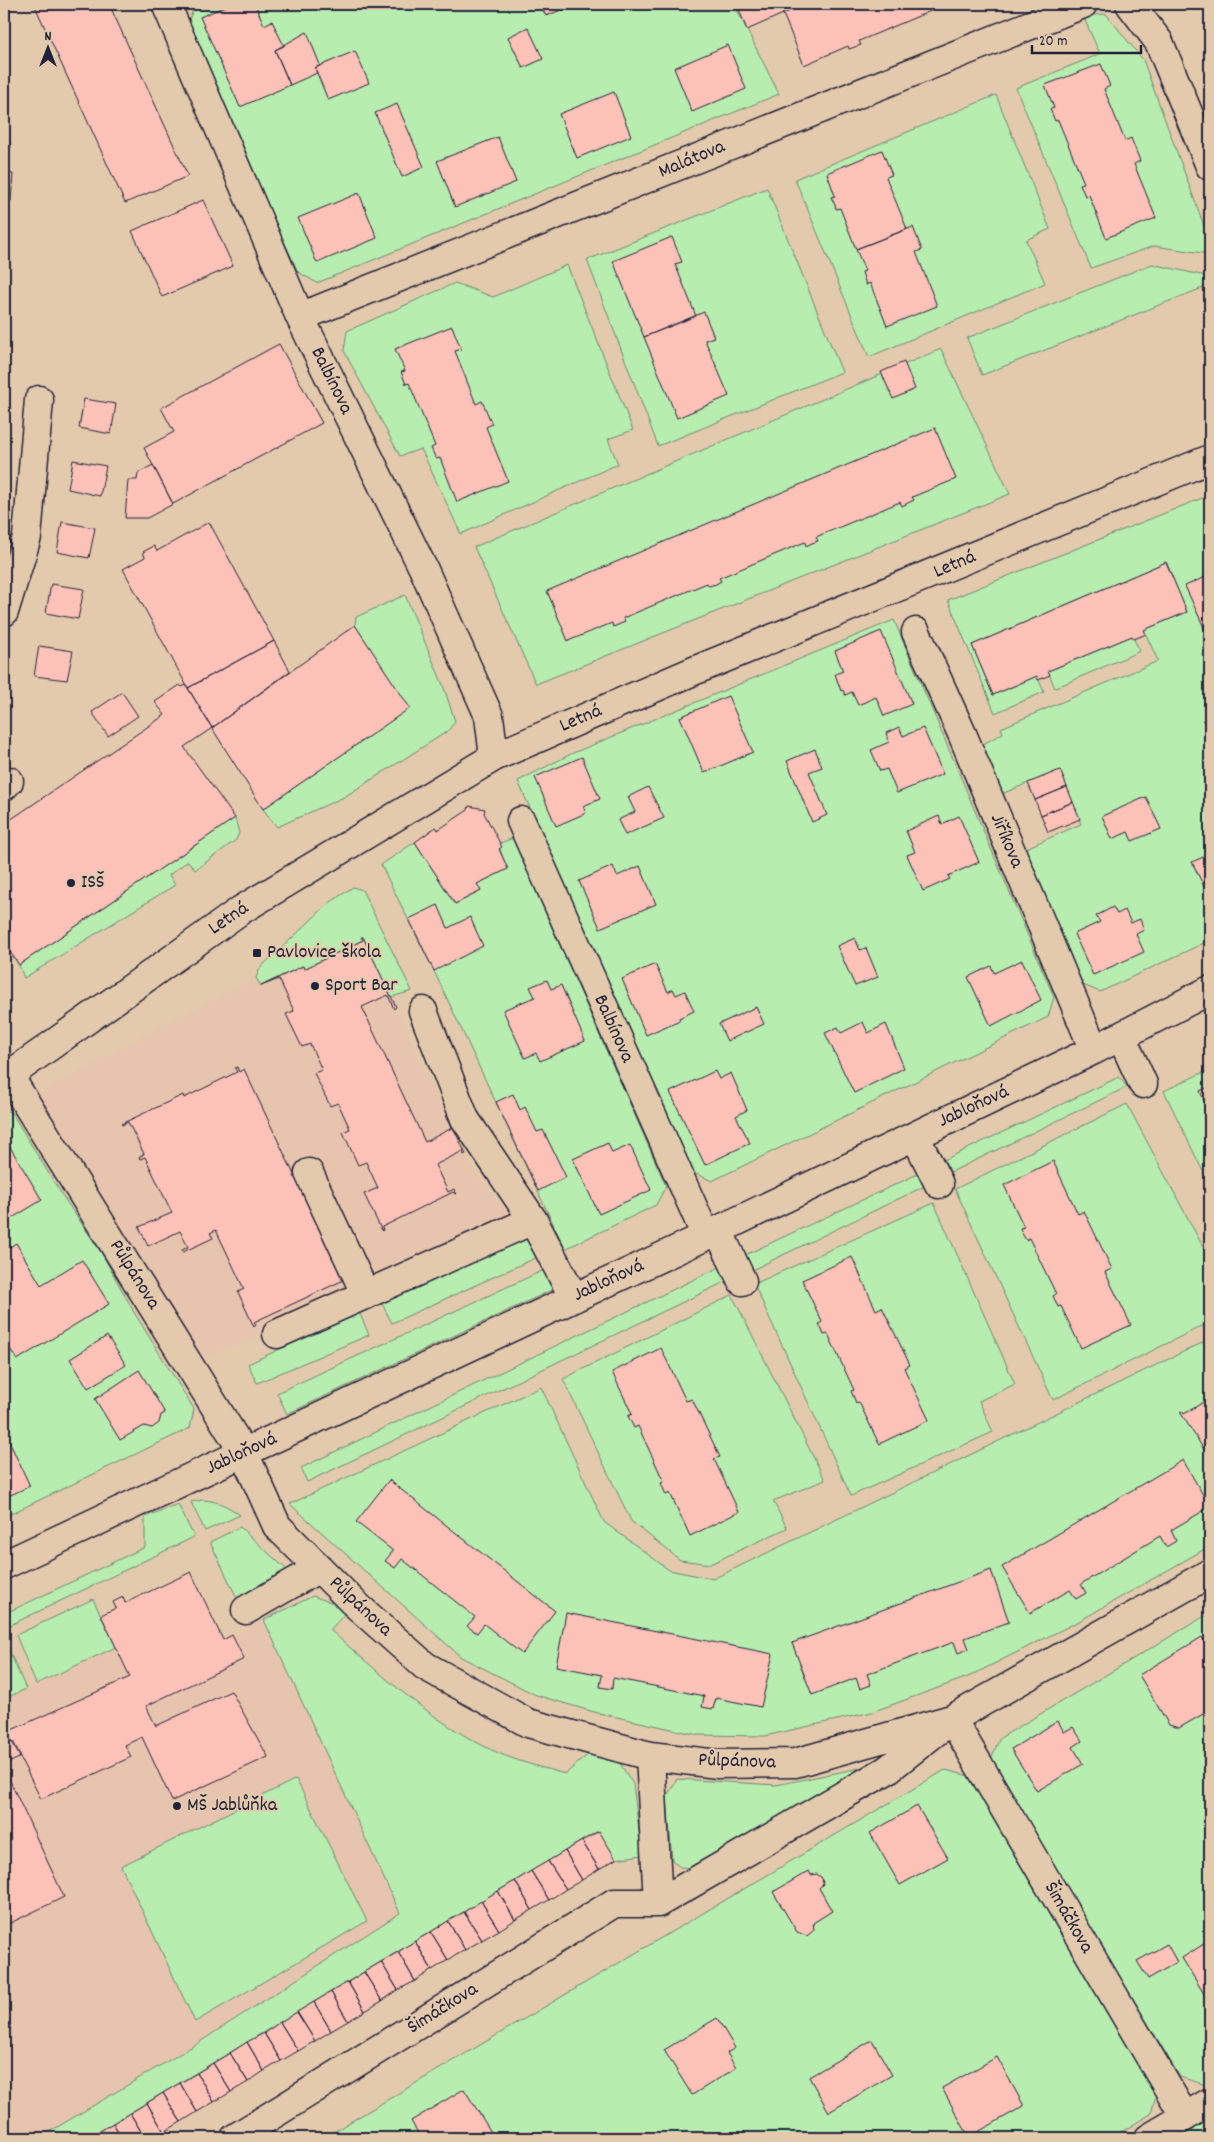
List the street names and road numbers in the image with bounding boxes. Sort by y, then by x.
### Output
street label: Malátova [654,133,730,187]
street label: Balbínova [303,343,360,420]
street label: Letná [929,544,981,586]
street label: Letná [555,698,607,740]
street label: Jiříkova [982,809,1030,873]
street label: Letná [203,895,255,943]
street label: Balbínova [586,990,641,1068]
street label: Jabloňová [934,1078,1014,1136]
street label: Půlpánova [102,1235,167,1316]
street label: Jabloňová [569,1252,649,1310]
street label: Jabloňová [202,1425,282,1483]
street label: Půlpánova [322,1570,398,1644]
street label: Půlpánova [698,1747,777,1777]
street label: Šimáčkova [1036,1877,1100,1960]
street label: Šimáčkova [402,1976,484,2042]

